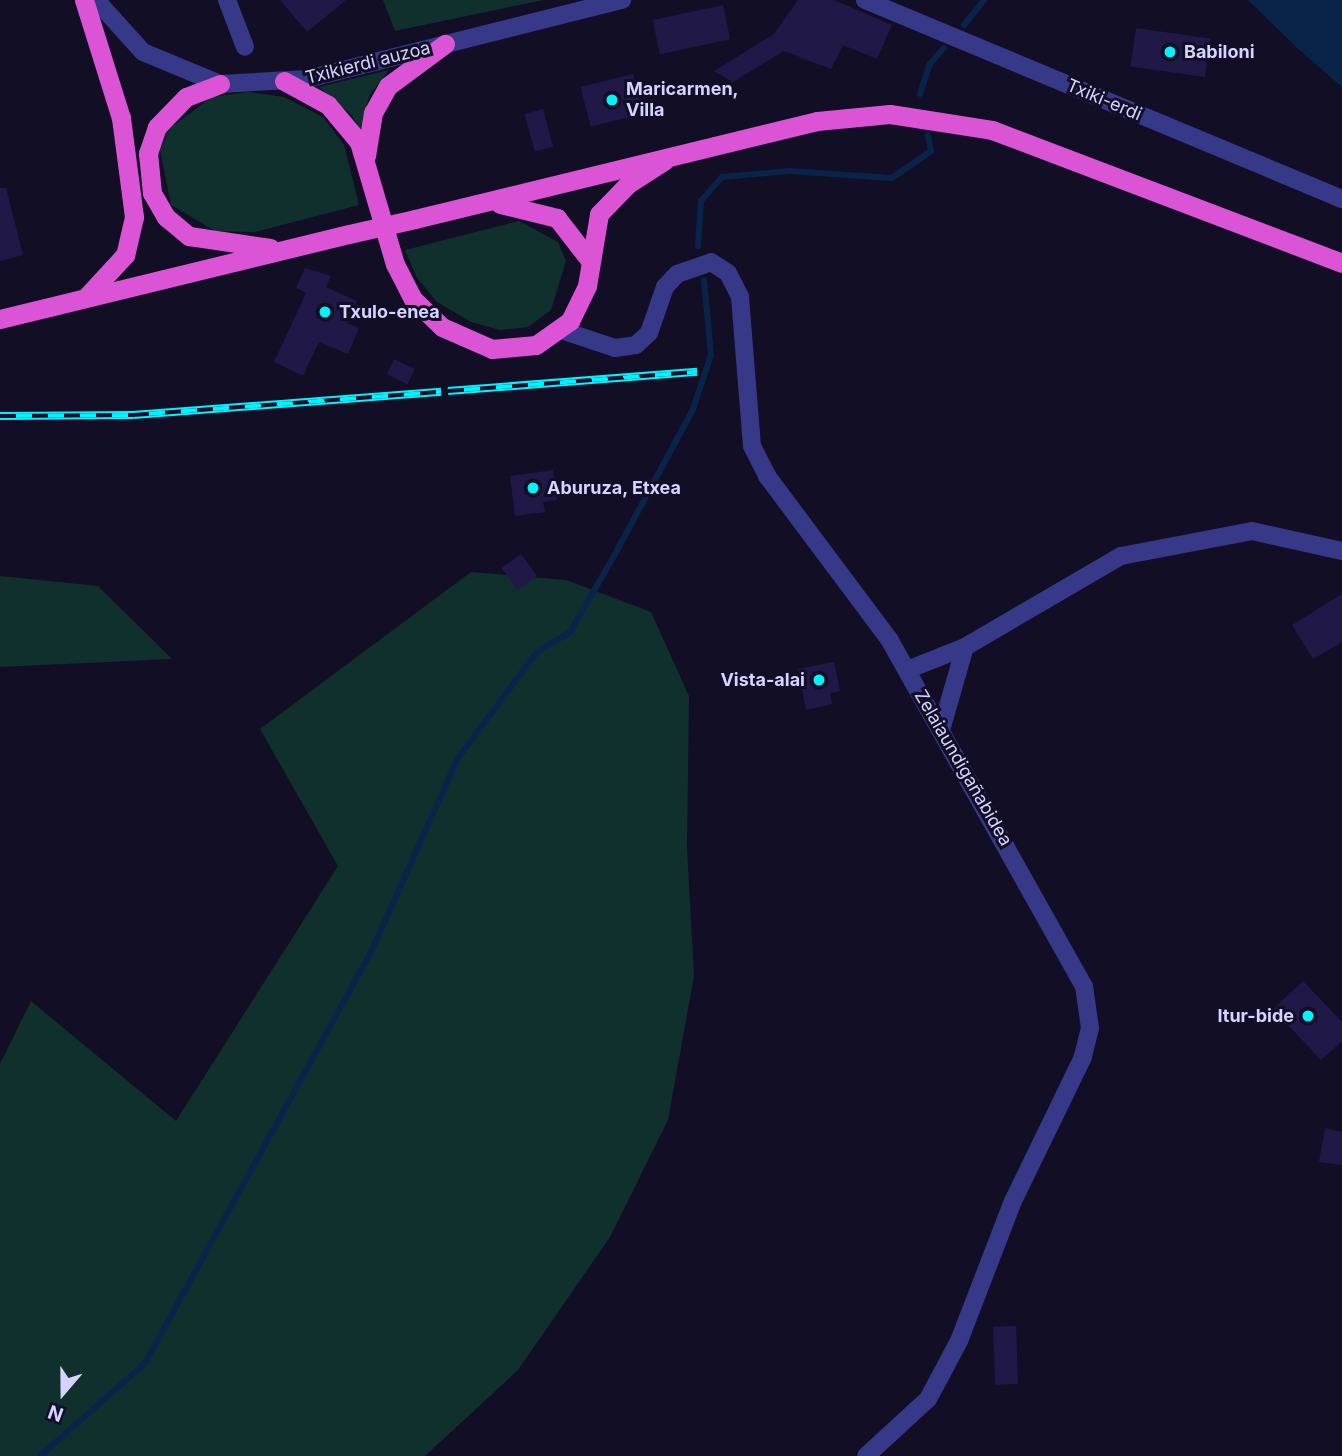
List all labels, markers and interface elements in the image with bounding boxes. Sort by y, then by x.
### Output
street label: Txikierdi auzoa [303,37,433,89]
place label: Babiloni [1184,41,1255,63]
marker: Babiloni [1162,44,1178,60]
street label: Txiki-erdi [1063,75,1145,125]
place label: Maricarmen, Villa [626,79,739,122]
marker: Maricarmen, Villa [604,92,620,108]
place label: Txulo-enea [339,301,440,323]
marker: Txulo-enea [317,304,333,320]
place label: Aburuza, Etxea [547,477,682,499]
marker: Aburuza, Etxea [525,480,541,496]
place label: Vista-alai [720,669,805,691]
marker: Vista-alai [811,672,827,688]
street label: Zelaiaundigañabidea [910,686,1016,850]
place label: Itur-bide [1218,1005,1294,1027]
marker: Itur-bide [1300,1008,1316,1024]
north arrow [28,1358,98,1428]
text: N [45,1400,66,1426]

